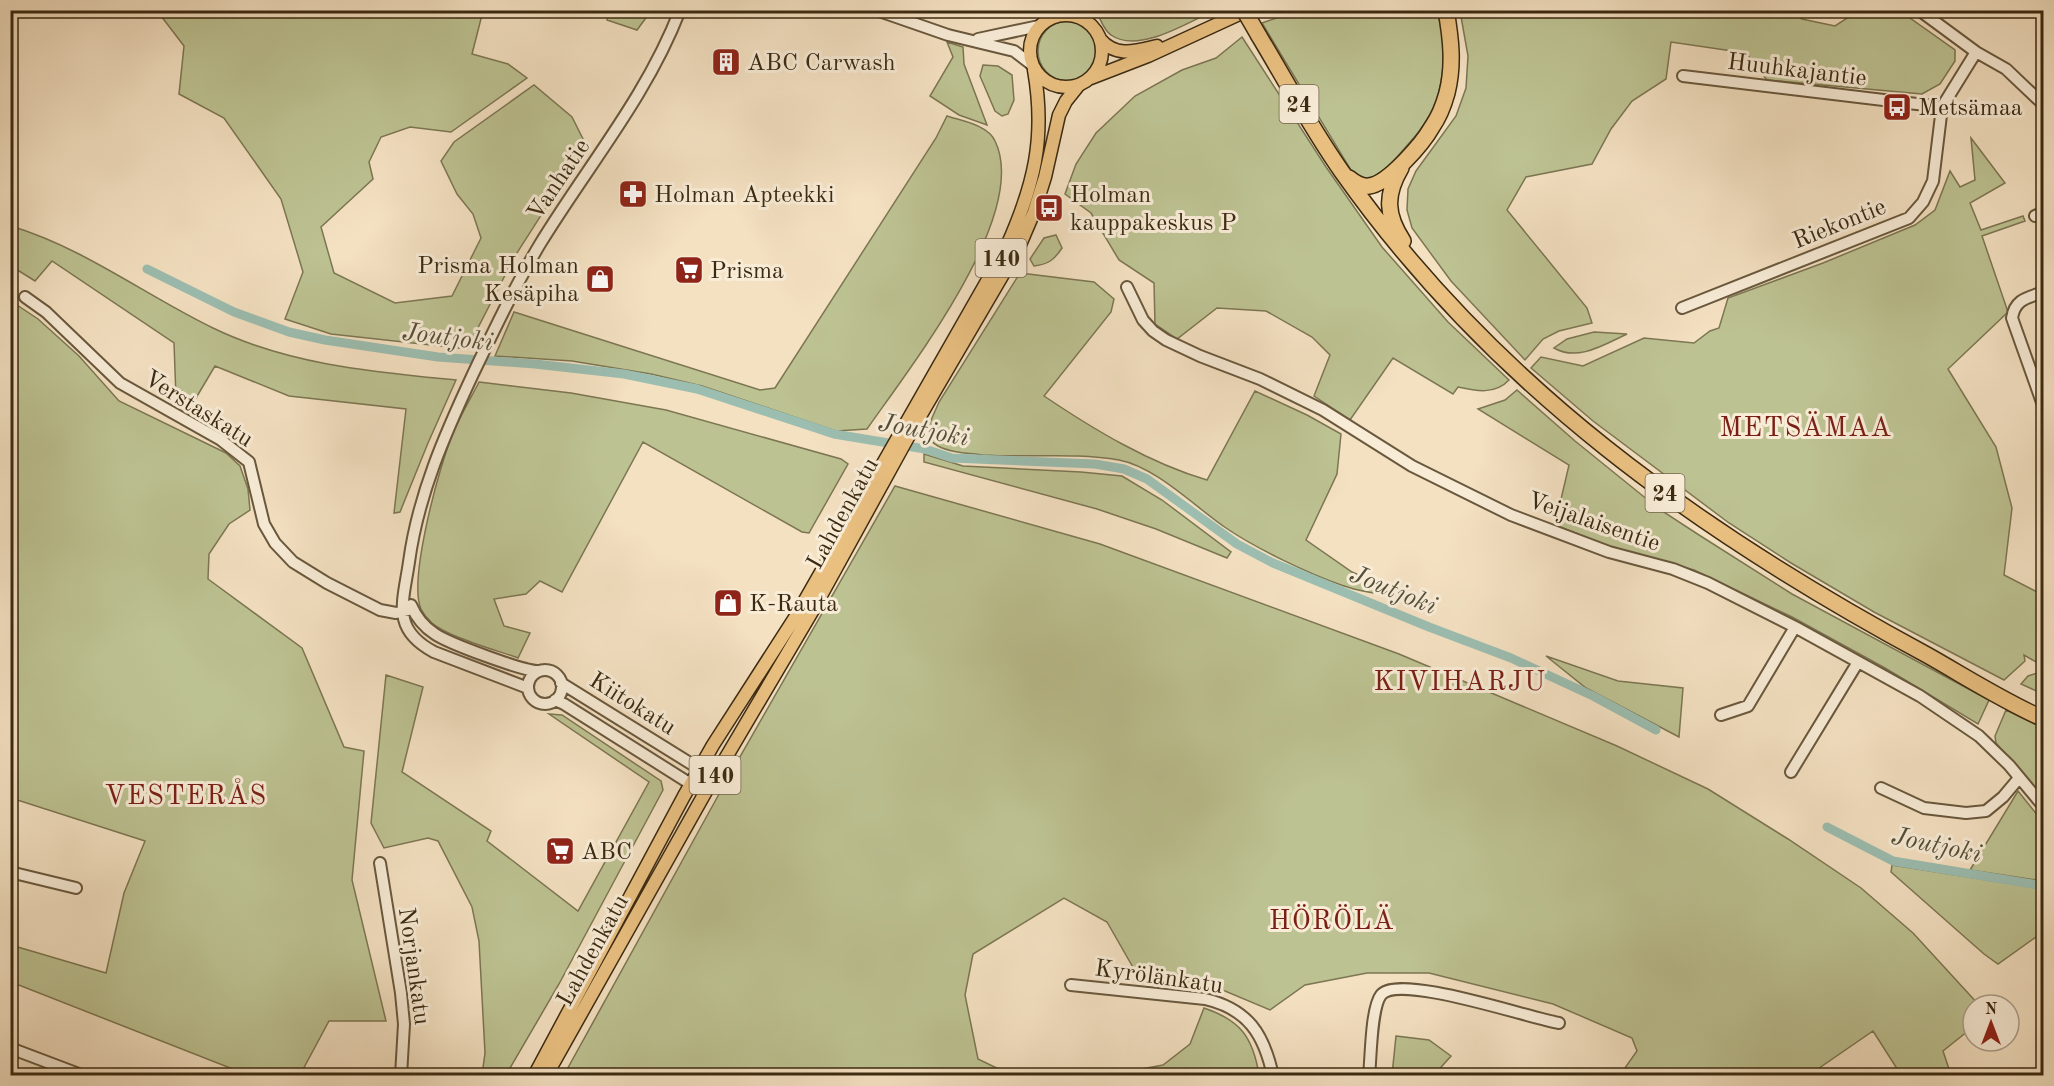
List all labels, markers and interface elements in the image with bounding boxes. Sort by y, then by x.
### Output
building icon: ABC Carwash [710,46,742,78]
street label: Huuhkajantie [1726,51,1868,91]
place label: ABC Carwash [747,52,896,76]
road number: 24 [1280,85,1318,123]
bus stop icon: Metsämaa [1881,91,1913,123]
place label: Metsämaa [1918,97,2023,121]
street label: Vanhatie [524,135,595,225]
pharmacy icon: Holman Apteekki [617,178,649,210]
place label: Holman Apteekki [654,184,835,208]
place label: Holman kauppakeskus P [1070,184,1237,236]
bus stop icon: Holman kauppakeskus P [1033,192,1065,224]
street label: Riekontie [1790,195,1890,254]
road number: 140 [976,239,1026,277]
supermarket icon: Prisma [673,254,705,286]
place label: Prisma Holman Kesäpiha [417,255,579,307]
place label: Prisma [710,260,784,284]
shop icon: Prisma Holman Kesäpiha [584,263,616,295]
water label: Joutjoki [401,320,495,356]
street label: Verstaskatu [139,367,257,453]
water label: Joutjoki [877,410,971,452]
district label: METSÄMAA [1719,411,1893,442]
street label: Lahdenkatu [803,454,884,574]
road number: 24 [1646,474,1684,512]
street label: Veijalaisentie [1524,489,1663,557]
water label: Joutjoki [1346,562,1441,620]
shop icon: K-Rauta [712,587,744,619]
place label: K-Rauta [749,593,838,617]
street label: Kiitokatu [584,669,680,741]
district label: KIVIHARJU [1374,669,1546,696]
road number: 140 [690,756,740,794]
district label: VESTERÅS [105,778,267,810]
water label: Joutjoki [1889,824,1984,868]
supermarket icon: ABC [544,835,576,867]
place label: ABC [581,841,632,865]
street label: Lahdenkatu [553,891,634,1011]
district label: HÖRÖLÄ [1269,904,1395,935]
street label: Norjankatu [393,906,433,1027]
street label: Kyrölänkatu [1093,957,1225,999]
north arrow [1961,993,2021,1053]
text: N [1985,1002,1998,1018]

